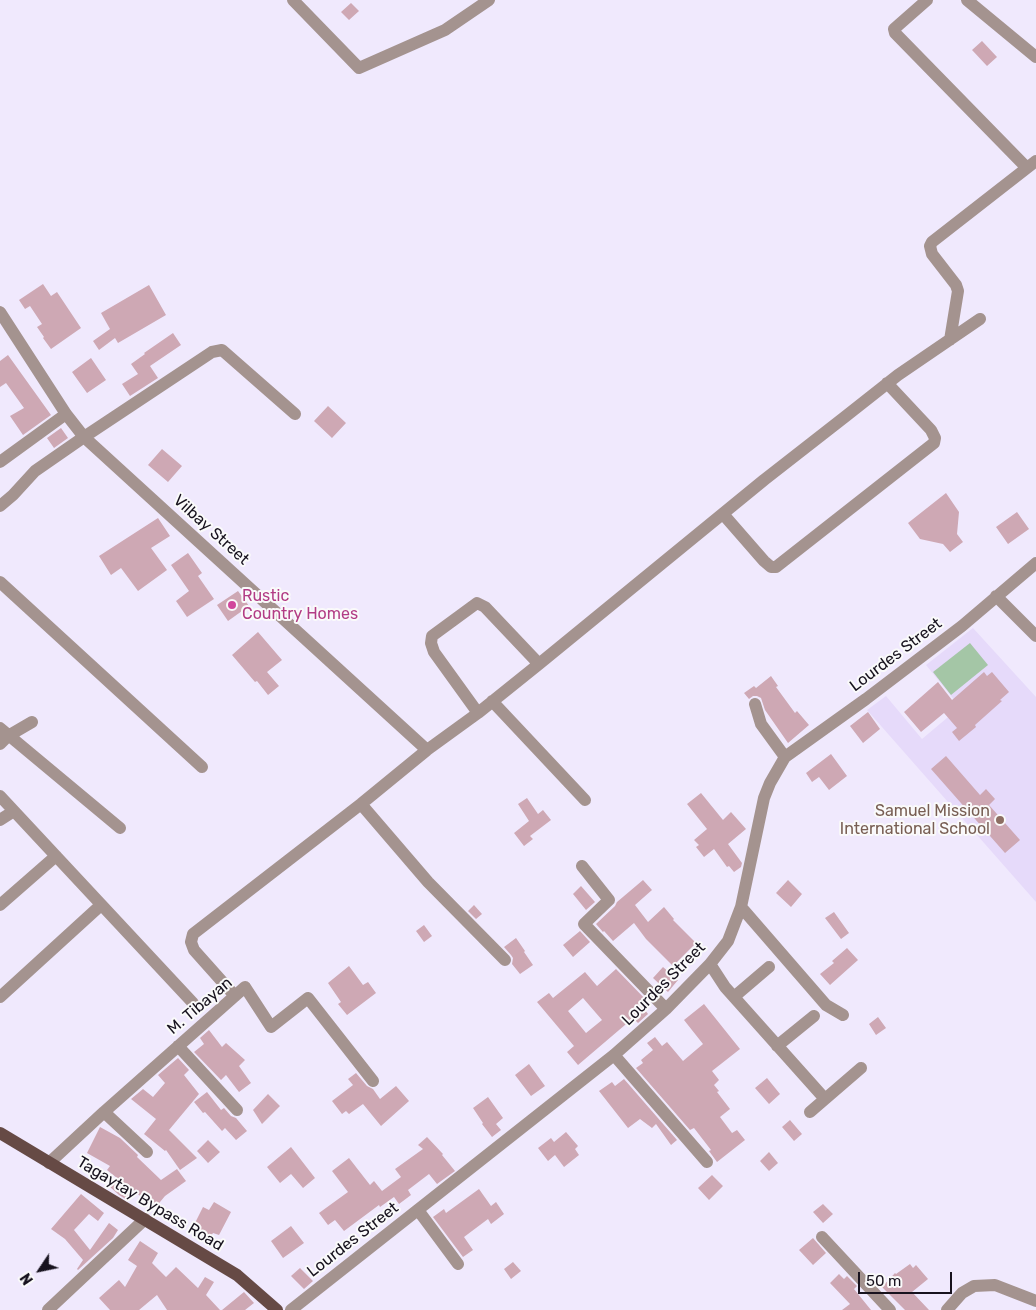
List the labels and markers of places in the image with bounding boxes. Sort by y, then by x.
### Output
place label: Rustic Country Homes [242,586,358,624]
marker: Rustic Country Homes [226,599,238,611]
place label: Samuel Mission International School [840,801,990,839]
marker: Samuel Mission International School [994,814,1006,826]

